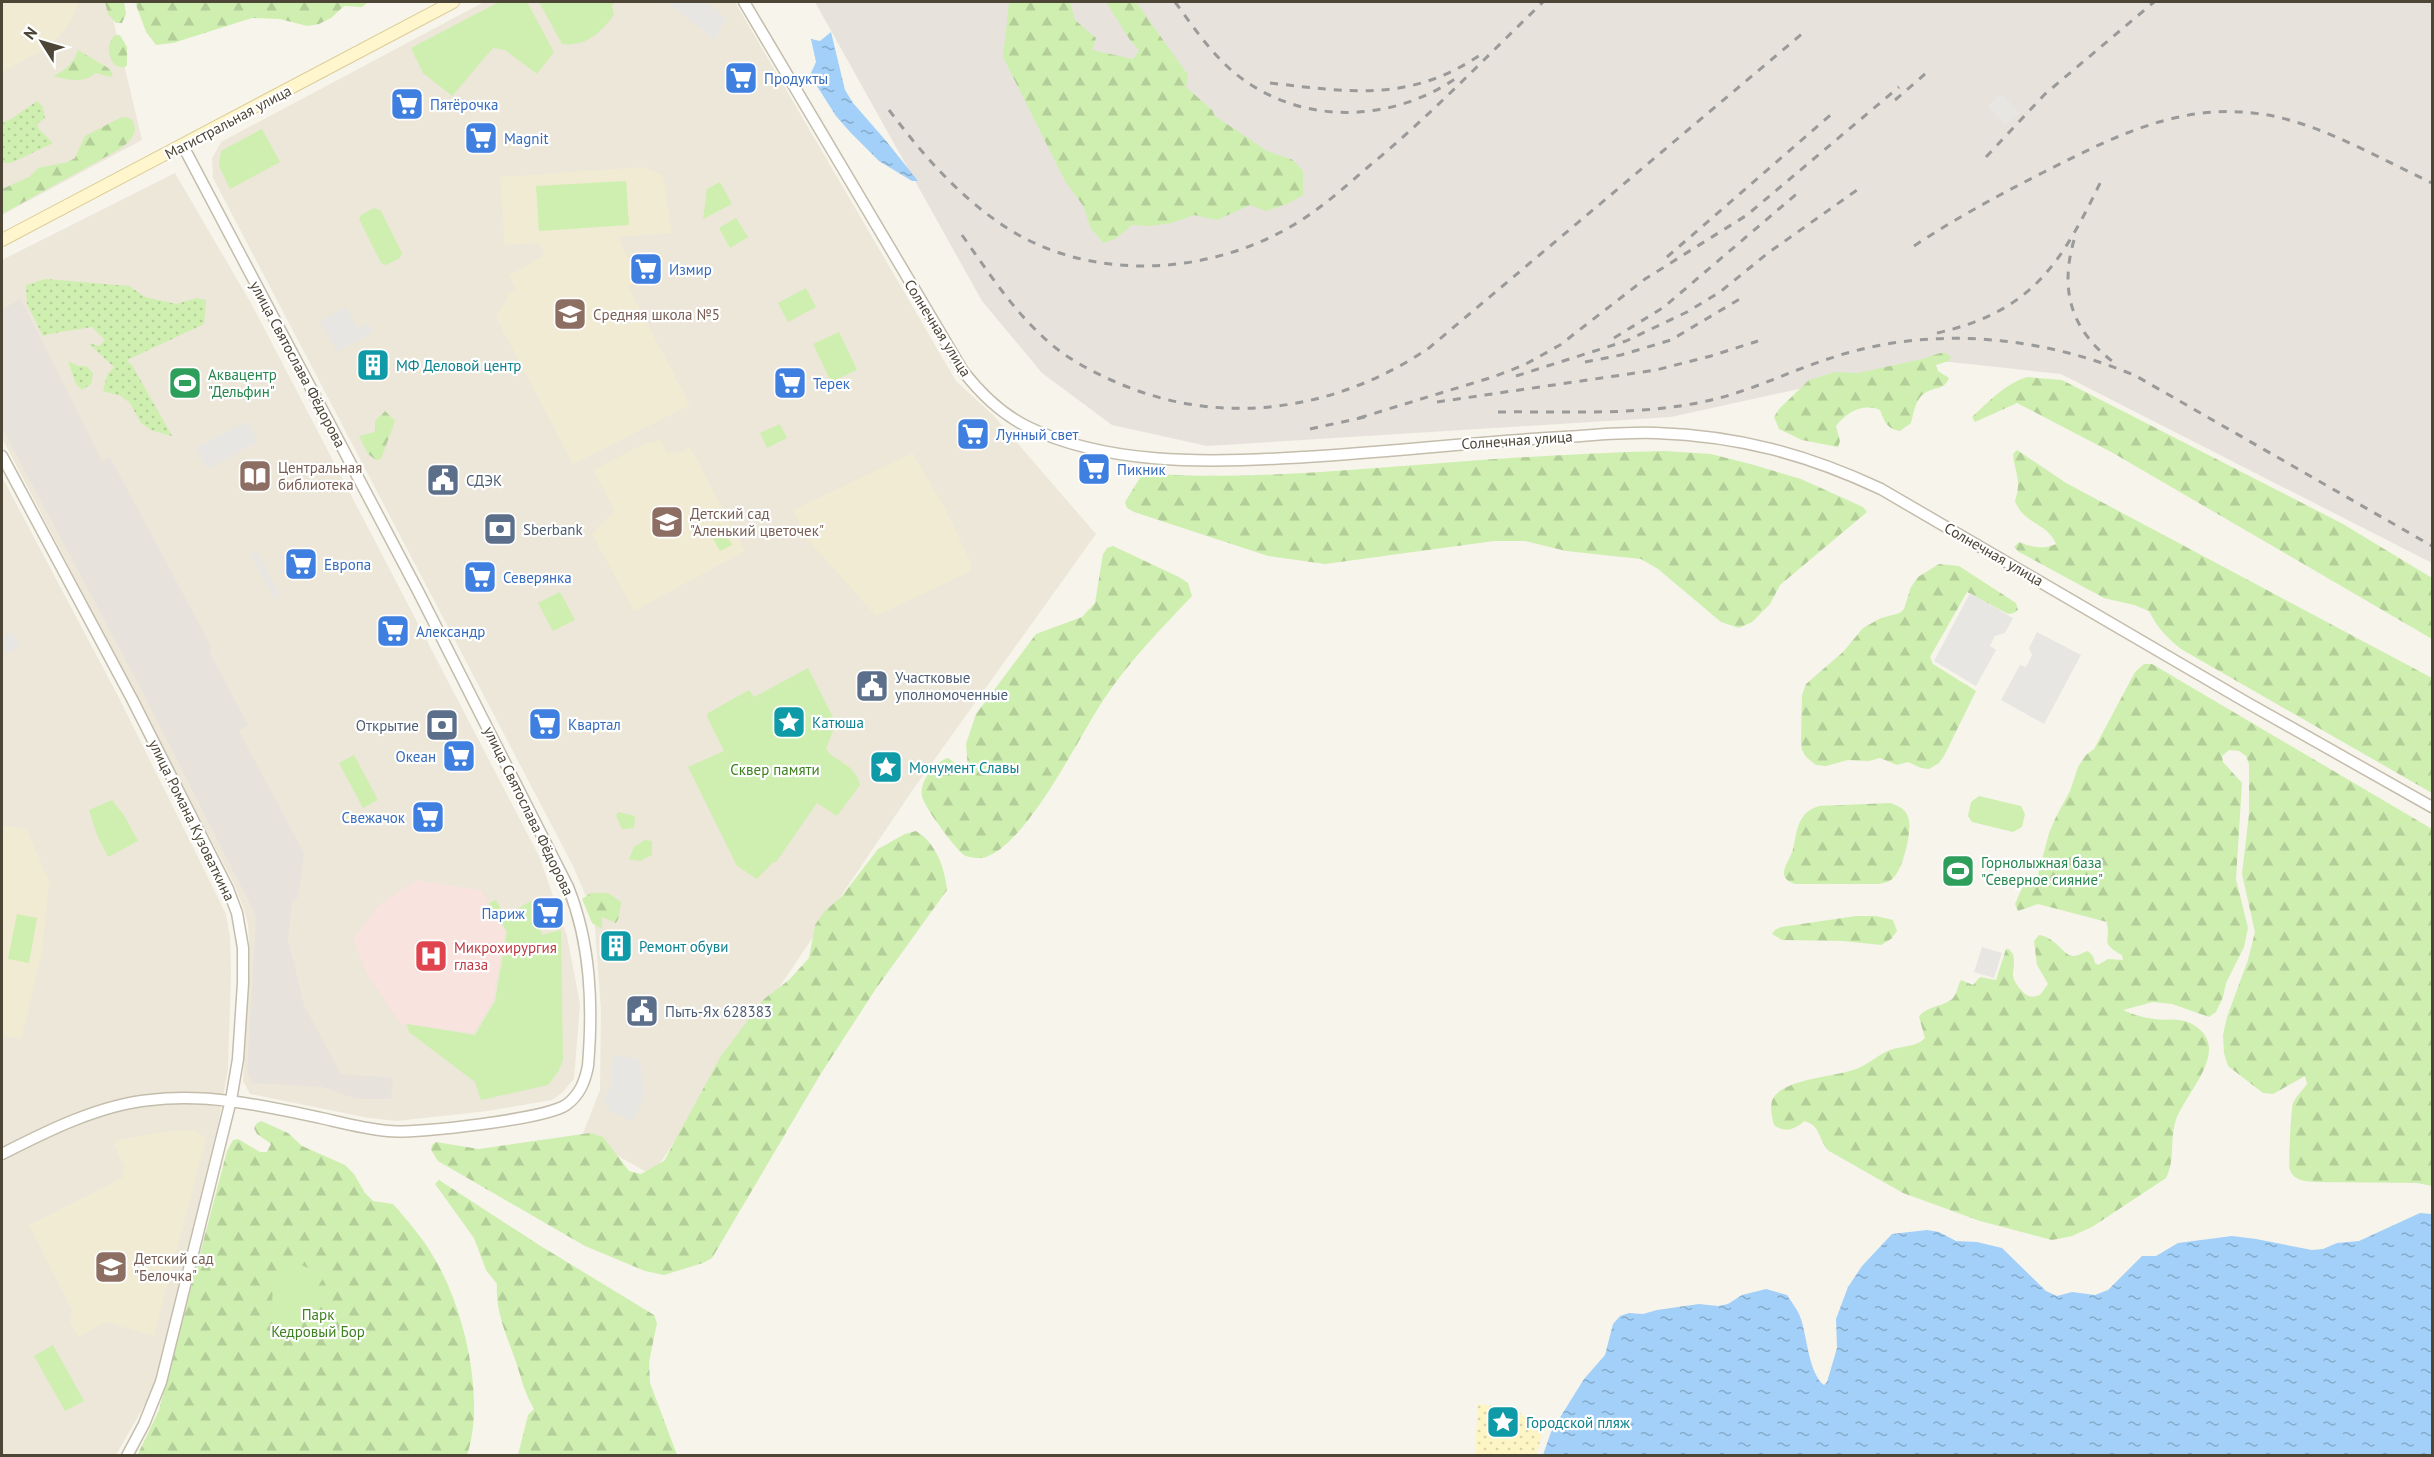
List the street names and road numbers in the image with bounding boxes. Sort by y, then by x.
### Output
street label: Магистральная улица [162,81,294,163]
street label: Солнечная улица [900,276,976,380]
street label: улица Святослава Фёдорова [246,277,350,451]
street label: Солнечная улица [1461,427,1573,453]
street label: Солнечная улица [1941,518,2047,590]
street label: улица Святослава Фёдорова [480,723,578,899]
street label: улица Романа Кузоваткина [145,736,239,904]

